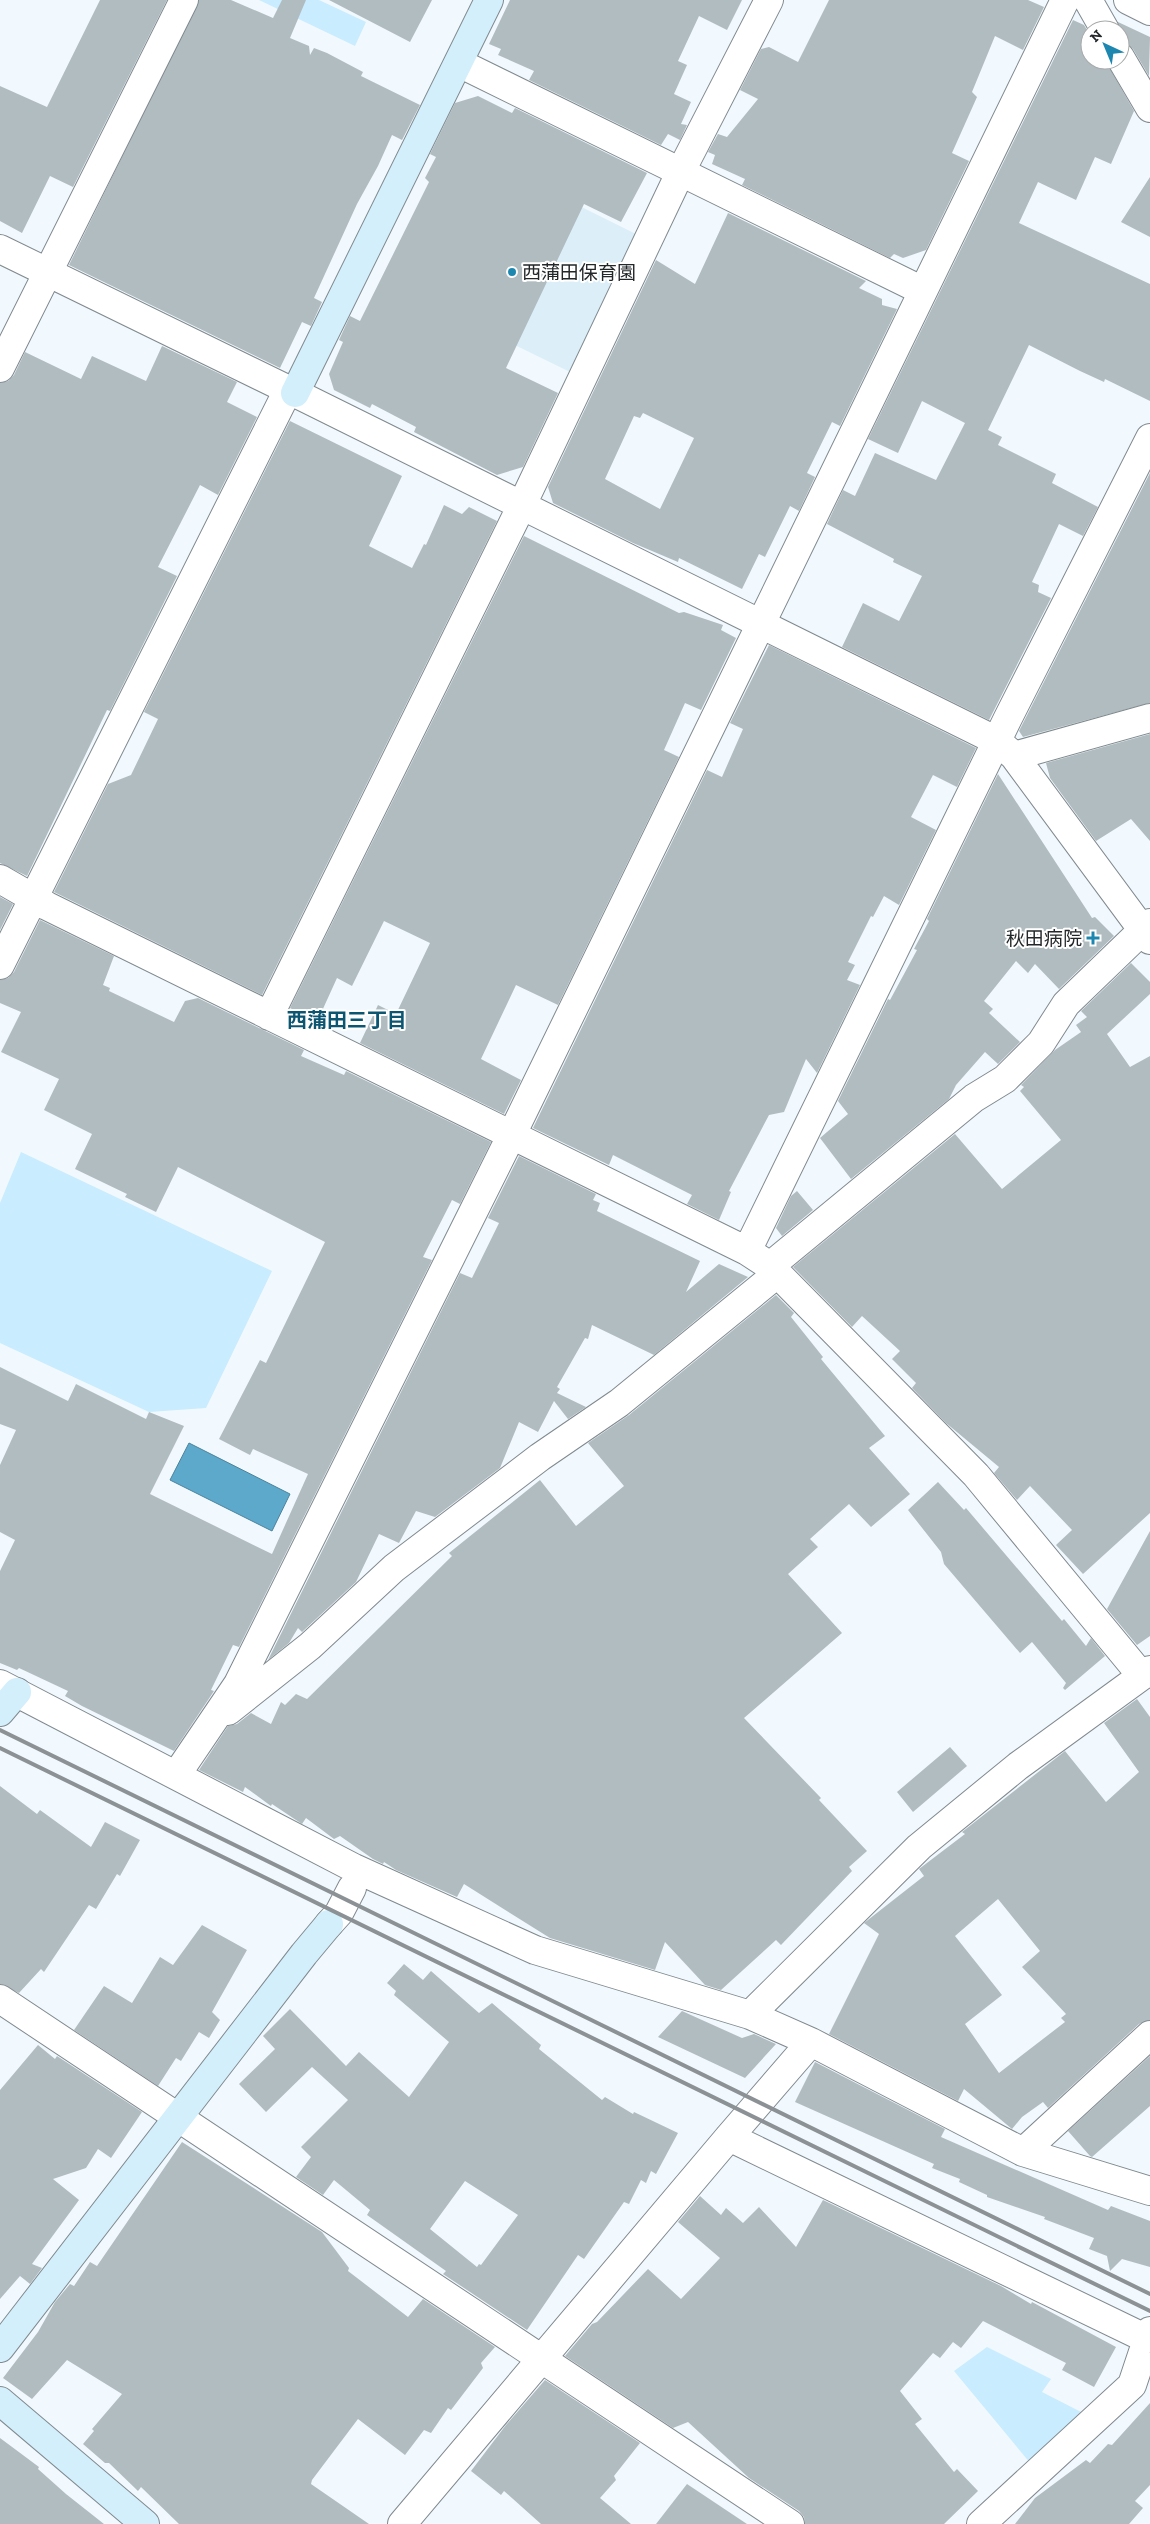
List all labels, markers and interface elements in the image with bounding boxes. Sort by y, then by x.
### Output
north arrow [1080,20,1130,70]
text: N [1087,26,1106,46]
place label: 西蒲田保育園 [522,261,636,284]
marker: 西蒲田保育園 [506,266,518,278]
place label: 秋田病院 [1006,927,1082,950]
marker: 秋田病院 [1086,931,1100,945]
district label: 西蒲田三丁目 [287,1008,407,1032]

